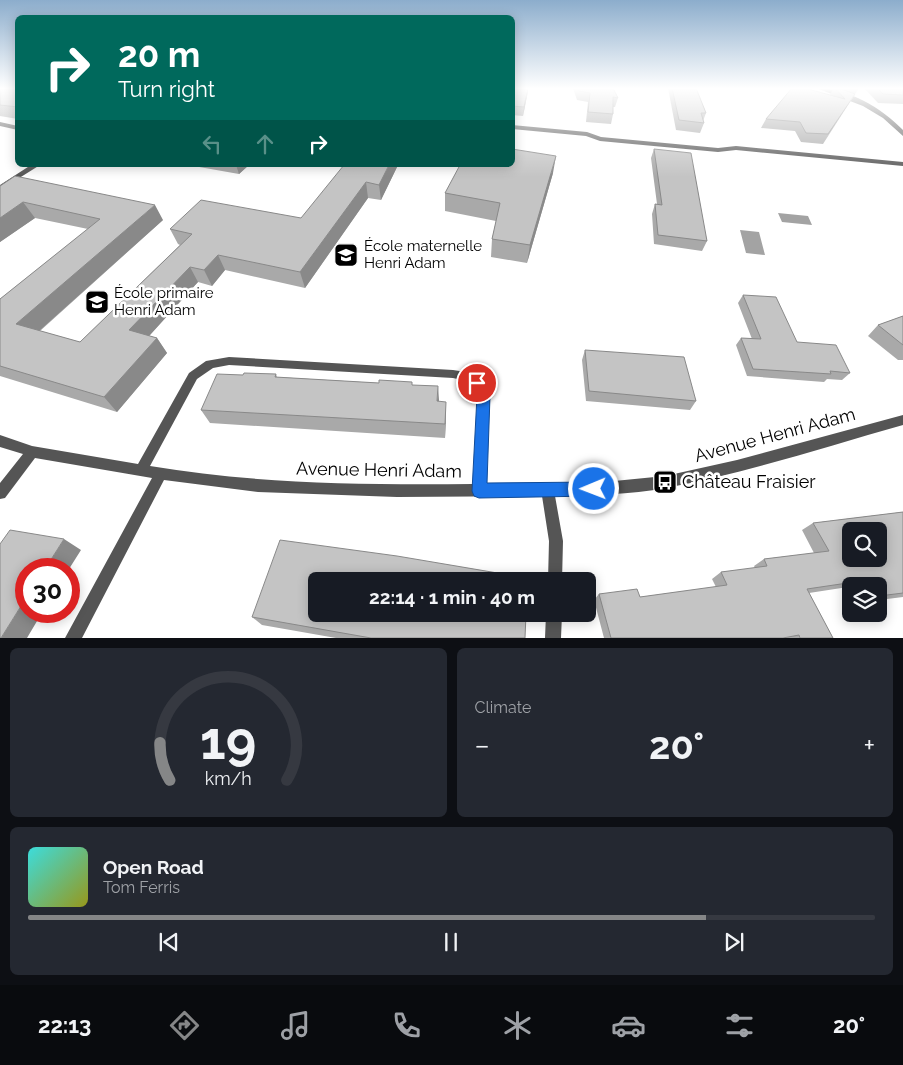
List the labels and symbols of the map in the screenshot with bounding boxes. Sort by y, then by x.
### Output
place label: École maternelle Henri Adam [364,237,482,272]
school or university icon: École maternelle Henri Adam [333,242,359,268]
place label: École primaire Henri Adam [114,284,214,319]
school or university icon: École primaire Henri Adam [84,289,110,315]
pin [456,362,498,404]
street label: Avenue Henri Adam [692,403,858,466]
street label: Avenue Henri Adam [296,458,462,481]
position arrow [567,462,619,514]
bus stop icon: Château Fraisier [652,469,678,495]
place label: Château Fraisier [682,471,816,492]
speed limit sign: 30 [15,558,80,623]

